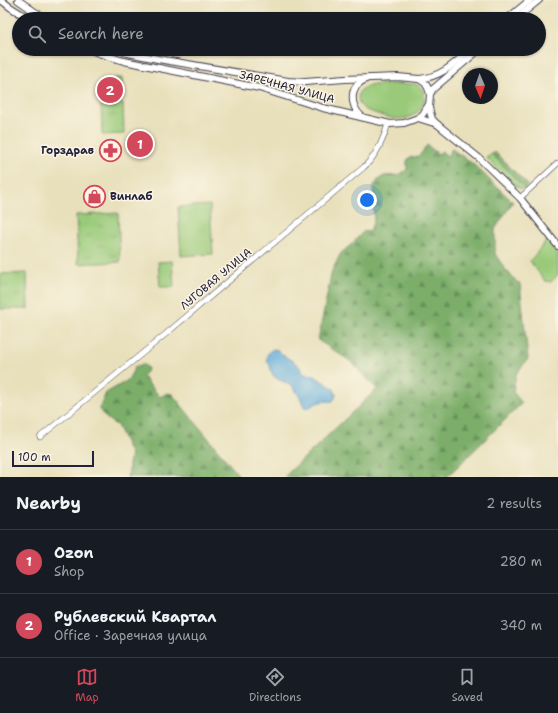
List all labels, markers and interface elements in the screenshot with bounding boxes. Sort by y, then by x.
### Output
search box [12,12,546,56]
icon: search [26,23,48,45]
text: Search here [58,24,144,44]
street label: ЗАРЕЧНАЯ УЛИЦА [238,67,336,107]
north arrow [462,68,498,104]
pin: 2 [97,75,123,105]
pin: 1 [127,129,153,159]
pharmacy icon: Горздрав [97,137,123,163]
place label: Горздрав [41,143,94,158]
shop icon: Винлаб [82,183,108,209]
place label: Винлаб [110,189,152,204]
your location [357,190,377,210]
street label: ЛУГОВАЯ УЛИЦА [177,245,255,313]
scale bar [12,449,94,468]
text: 100 m [18,450,51,465]
text: Nearby [16,492,81,514]
text: 2 results [486,495,542,512]
text: Ozon [54,543,94,563]
text: 1 [26,553,32,570]
text: 280 m [500,553,542,570]
text: Shop [54,563,84,580]
text: Рублевский Квартал [54,607,216,627]
text: 2 [24,617,34,634]
text: 340 m [500,617,542,634]
text: Office · Заречная улица [54,627,207,644]
tab: Map [75,666,99,705]
tab: Directions [249,666,301,705]
tab: Saved [452,666,483,705]

